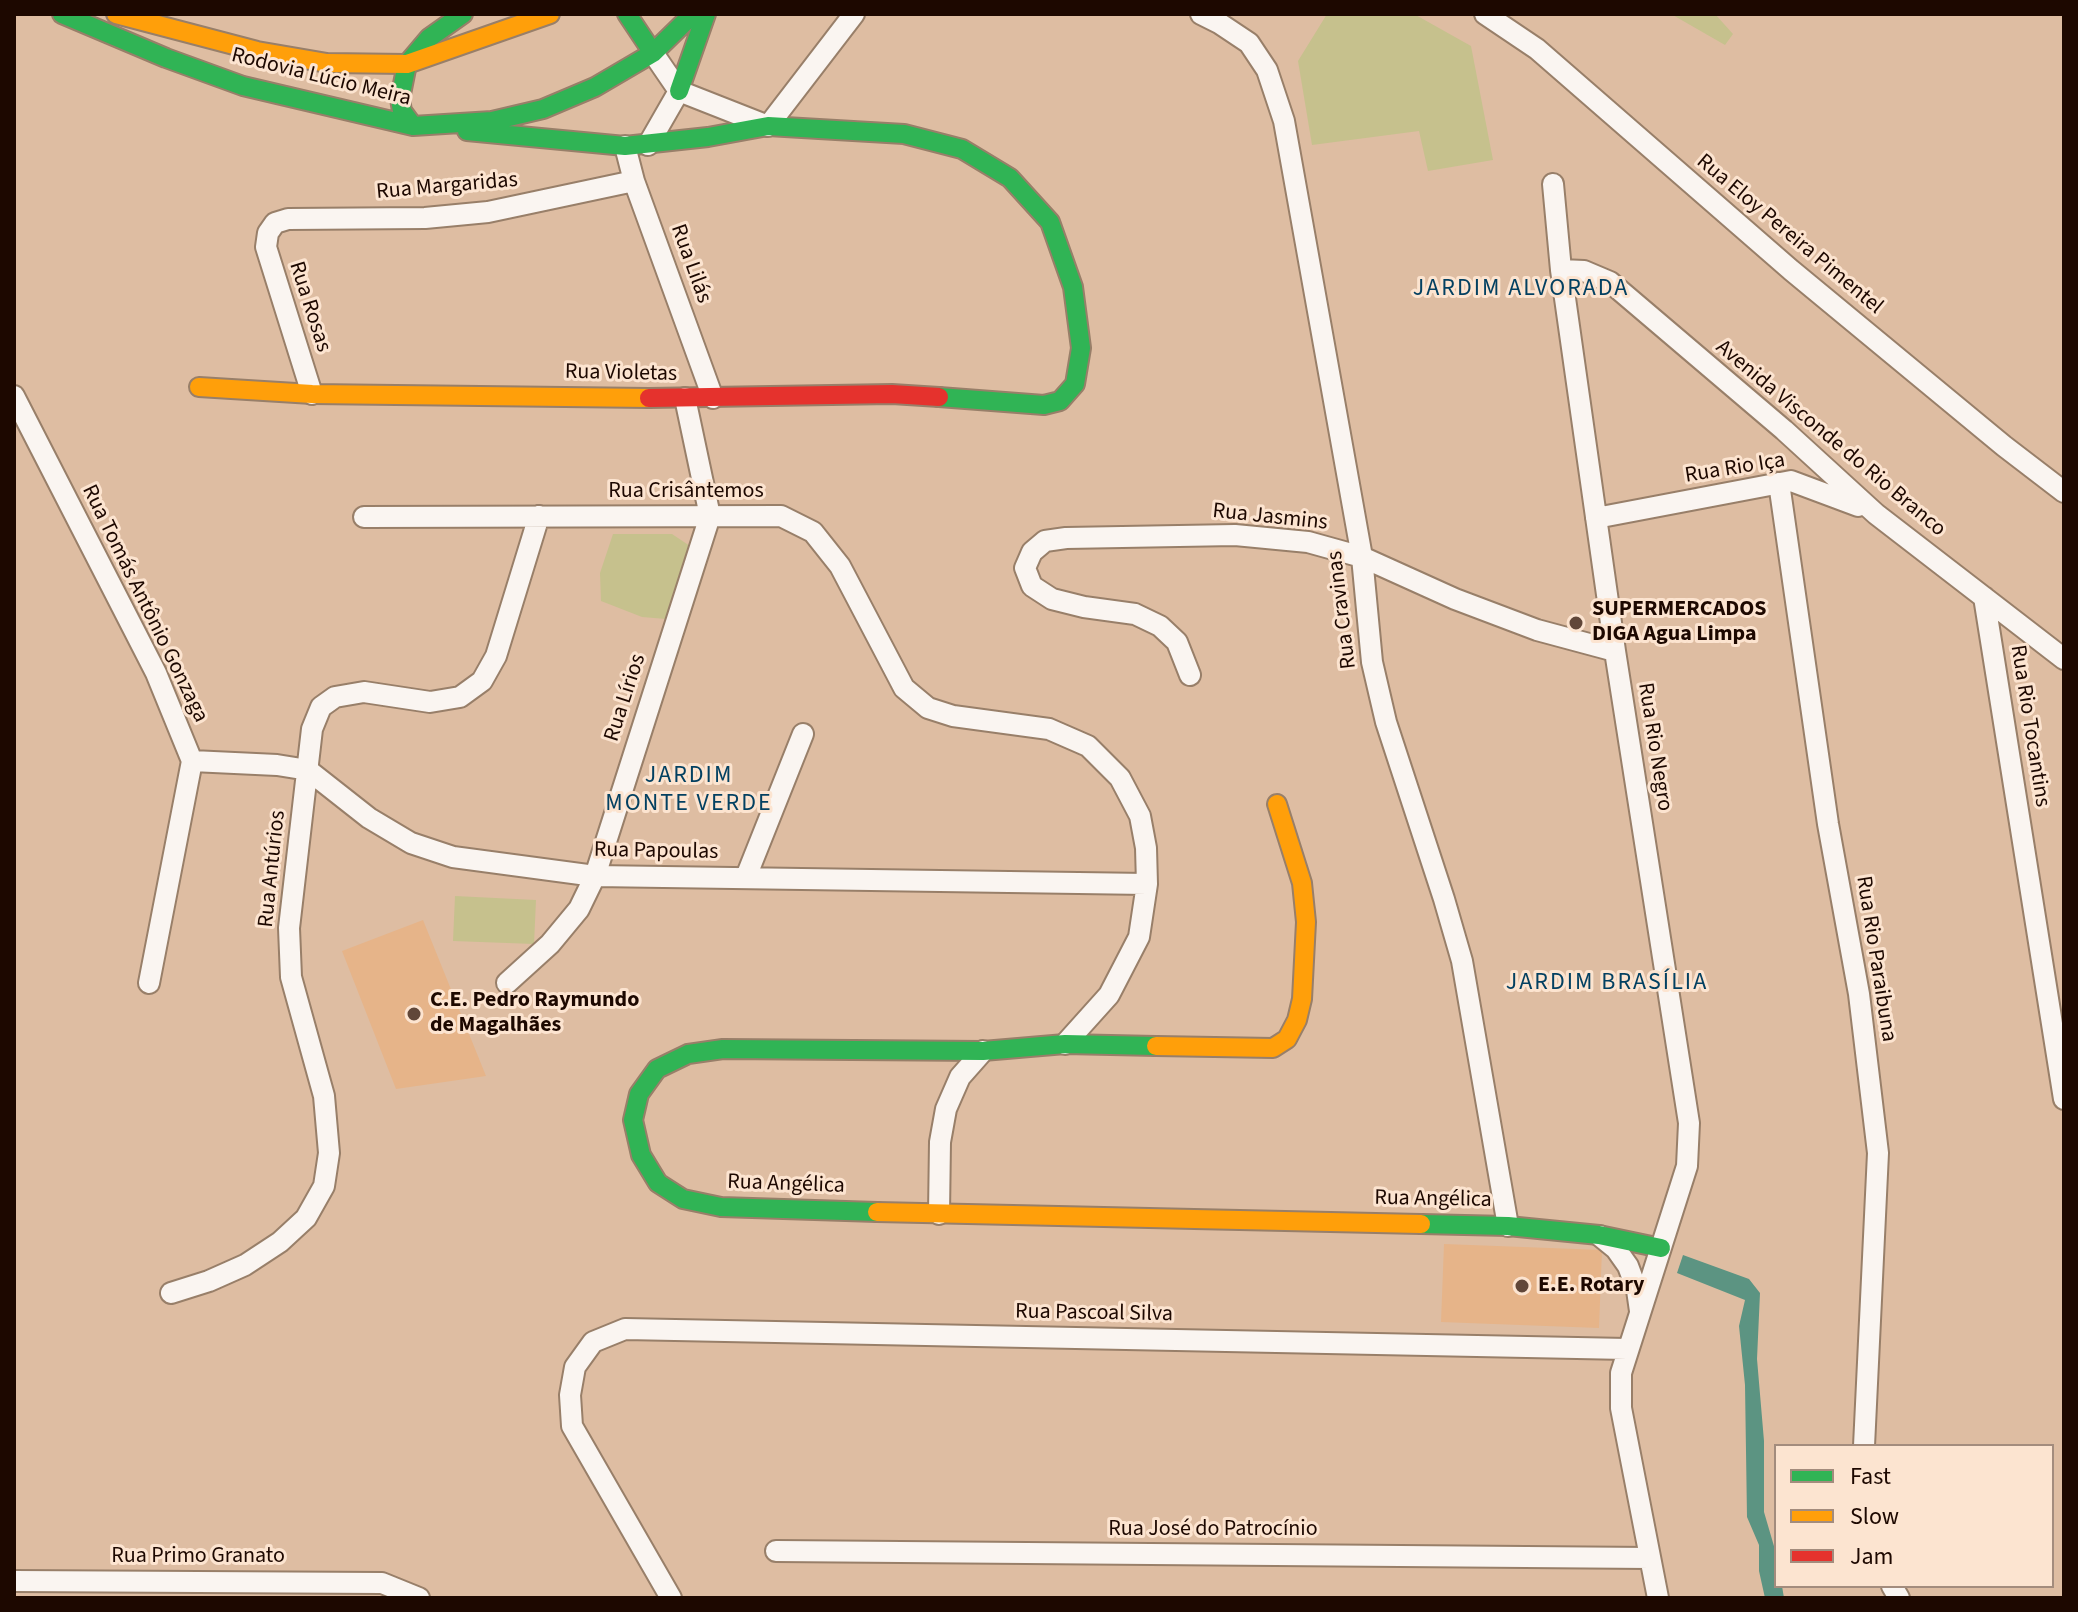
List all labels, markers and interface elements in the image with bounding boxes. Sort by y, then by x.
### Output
street label: Rodovia Lúcio Meira [228,43,414,113]
street label: Rua Eloy Pereira Pimentel [1690,149,1888,321]
street label: Rua Margaridas [375,168,519,206]
street label: Rua Lilás [664,221,716,307]
street label: Rua Rosas [282,258,336,356]
district label: JARDIM ALVORADA [1413,276,1629,304]
street label: Avenida Visconde do Rio Branco [1709,335,1951,543]
street label: Rua Violetas [565,360,677,388]
street label: Rua Rio Iça [1683,448,1787,490]
street label: Rua Crisântemos [608,479,764,505]
street label: Rua Tomás Antônio Gonzaga [75,481,213,727]
street label: Rua Jasmins [1211,499,1329,537]
street label: Rua Cravinas [1323,549,1363,671]
place label: SUPERMERCADOS DIGA Agua Limpa [1592,597,1766,648]
marker: SUPERMERCADOS DIGA Agua Limpa [1567,614,1585,632]
street label: Rua Rio Tocantins [2003,643,2055,809]
street label: Rua Lírios [600,651,652,745]
street label: Rua Rio Negro [1631,681,1677,813]
district label: JARDIM MONTE VERDE [605,763,773,819]
street label: Rua Antúrios [254,809,292,929]
street label: Rua Papoulas [593,838,719,866]
street label: Rua Rio Paraibuna [1849,874,1901,1044]
district label: JARDIM BRASÍLIA [1506,970,1708,998]
place label: C.E. Pedro Raymundo de Magalhães [430,988,639,1040]
marker: C.E. Pedro Raymundo de Magalhães [405,1005,423,1023]
street label: Rua Angélica [727,1170,845,1200]
street label: Rua Angélica [1374,1186,1492,1214]
place label: E.E. Rotary [1538,1273,1645,1299]
marker: E.E. Rotary [1513,1277,1531,1295]
street label: Rua Pascoal Silva [1015,1299,1173,1329]
legend [1774,1444,2054,1588]
text: Fast [1850,1459,1891,1494]
text: Slow [1850,1499,1899,1534]
street label: Rua José do Patrocínio [1108,1517,1318,1543]
text: Jam [1850,1539,1894,1574]
street label: Rua Primo Granato [111,1544,285,1570]

